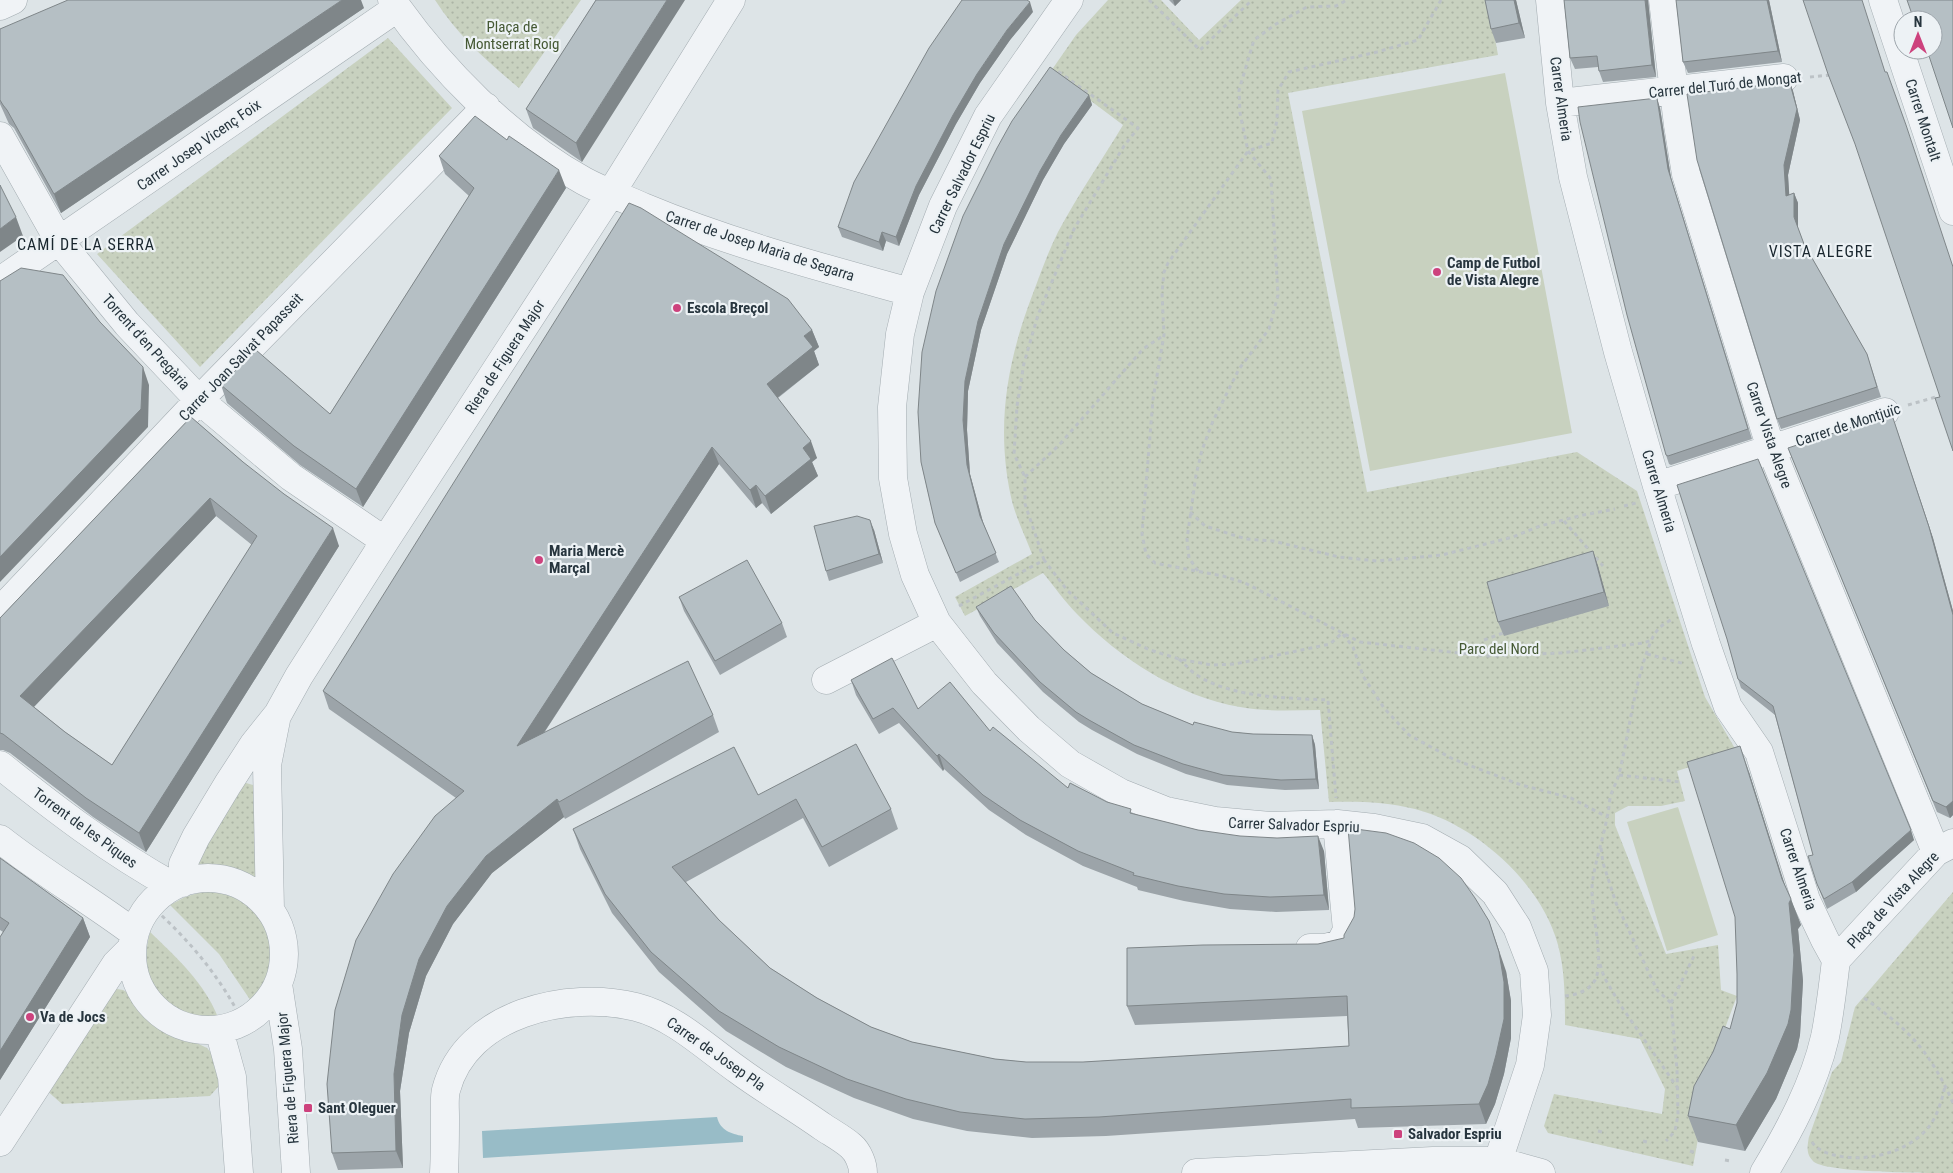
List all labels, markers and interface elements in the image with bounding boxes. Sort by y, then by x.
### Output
north arrow [1893,10,1943,60]
text: N [1914,14,1922,30]
park label: Plaça de Montserrat Roig [465,18,559,53]
street label: Carrer Almeria [1546,55,1576,143]
street label: Carrer del Turó de Mongat [1648,68,1802,102]
street label: Carrer Montalt [1901,77,1945,163]
street label: Carrer Josep Vicenç Foix [134,95,265,195]
street label: Carrer Salvador Espriu [925,111,999,237]
street label: Carrer de Josep Maria de Segarra [663,207,857,285]
district label: CAMÍ DE LA SERRA [17,235,155,254]
district label: VISTA ALEGRE [1769,242,1873,261]
place label: Camp de Futbol de Vista Alegre [1447,254,1540,289]
marker: Camp de Futbol de Vista Alegre [1431,266,1443,278]
street label: Carrer Joan Salvat Papasseit [175,289,307,425]
street label: Torrent d'en Pregària [98,290,194,394]
street label: Riera de Figuera Major [461,296,549,417]
place label: Escola Breçol [687,299,768,317]
marker: Escola Breçol [671,302,683,314]
street label: Carrer Vista Alegre [1742,379,1796,491]
street label: Carrer de Montjuïc [1793,400,1903,450]
street label: Carrer Almeria [1638,448,1680,534]
place label: Maria Mercè Marçal [549,542,624,577]
marker: Maria Mercè Marçal [533,554,545,566]
park label: Parc del Nord [1459,640,1539,658]
street label: Torrent de les Piques [29,784,141,872]
street label: Carrer Salvador Espriu [1228,814,1360,836]
street label: Carrer Almeria [1776,826,1820,912]
street label: Plaça de Vista Alegre [1843,848,1943,952]
place label: Va de Jocs [40,1008,106,1026]
marker: Va de Jocs [24,1011,36,1023]
street label: Riera de Figuera Major [273,1011,303,1145]
street label: Carrer de Josep Pla [663,1013,769,1095]
place label: Sant Oleguer [318,1099,396,1117]
marker: Sant Oleguer [302,1102,314,1114]
place label: Salvador Espriu [1408,1125,1502,1143]
marker: Salvador Espriu [1392,1128,1404,1140]

